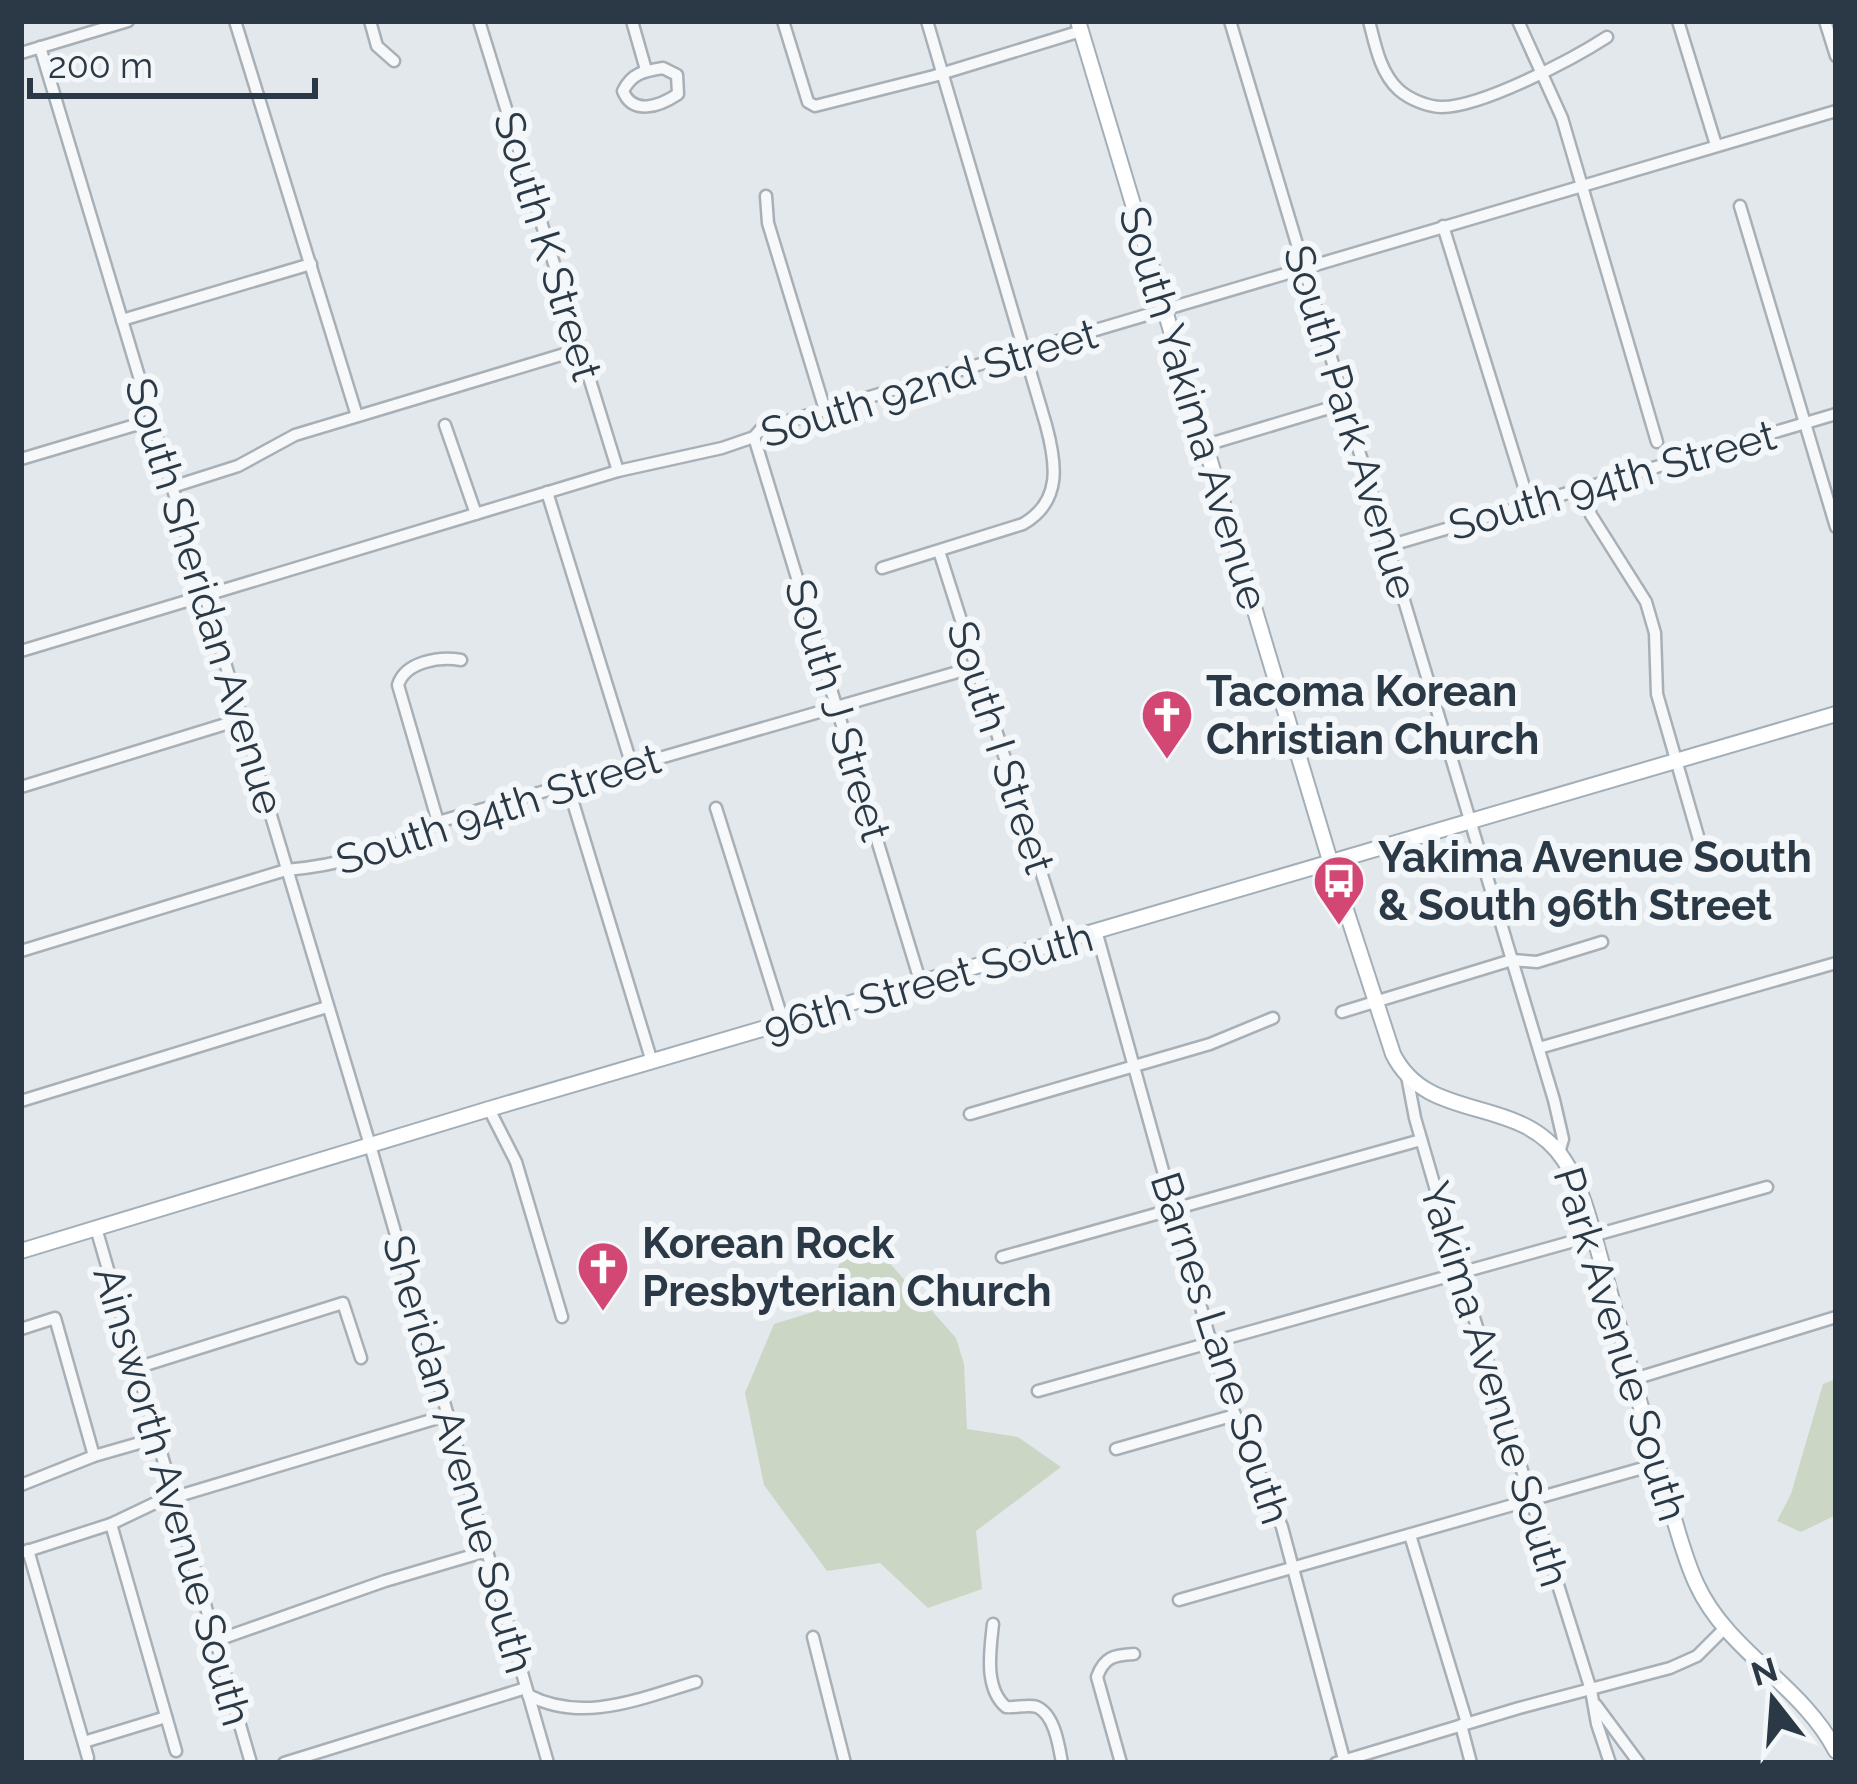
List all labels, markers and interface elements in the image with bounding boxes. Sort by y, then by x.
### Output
scale bar [30,24,315,98]
text: 200 m [48,44,153,86]
street label: South K Street [483,106,612,386]
street label: South Yakima Avenue [1109,200,1278,616]
street label: South Park Avenue [1273,239,1428,605]
street label: South 92nd Street [755,309,1103,458]
street label: South Sheridan Avenue [115,372,294,820]
street label: South 94th Street [1443,410,1781,551]
street label: South J Street [774,573,901,847]
street label: South I Street [937,615,1064,879]
place label: Tacoma Korean Christian Church [1206,667,1539,764]
church icon: Tacoma Korean Christian Church [1139,687,1195,761]
street label: South 94th Street [330,734,666,885]
place label: Yakima Avenue South & South 96th Street [1378,833,1812,930]
bus stop icon: Yakima Avenue South & South 96th Street [1311,853,1367,927]
street label: 96th Street South [758,912,1098,1053]
street label: Park Avenue South [1543,1161,1698,1527]
street label: Barnes Lane South [1141,1166,1301,1530]
street label: Yakima Avenue South [1410,1176,1579,1593]
place label: Korean Rock Presbyterian Church [642,1219,1052,1316]
street label: Sheridan Avenue South [372,1229,545,1679]
church icon: Korean Rock Presbyterian Church [575,1239,631,1313]
street label: Ainsworth Avenue South [83,1261,262,1731]
north arrow [1713,1640,1833,1760]
text: N [1747,1649,1782,1694]

